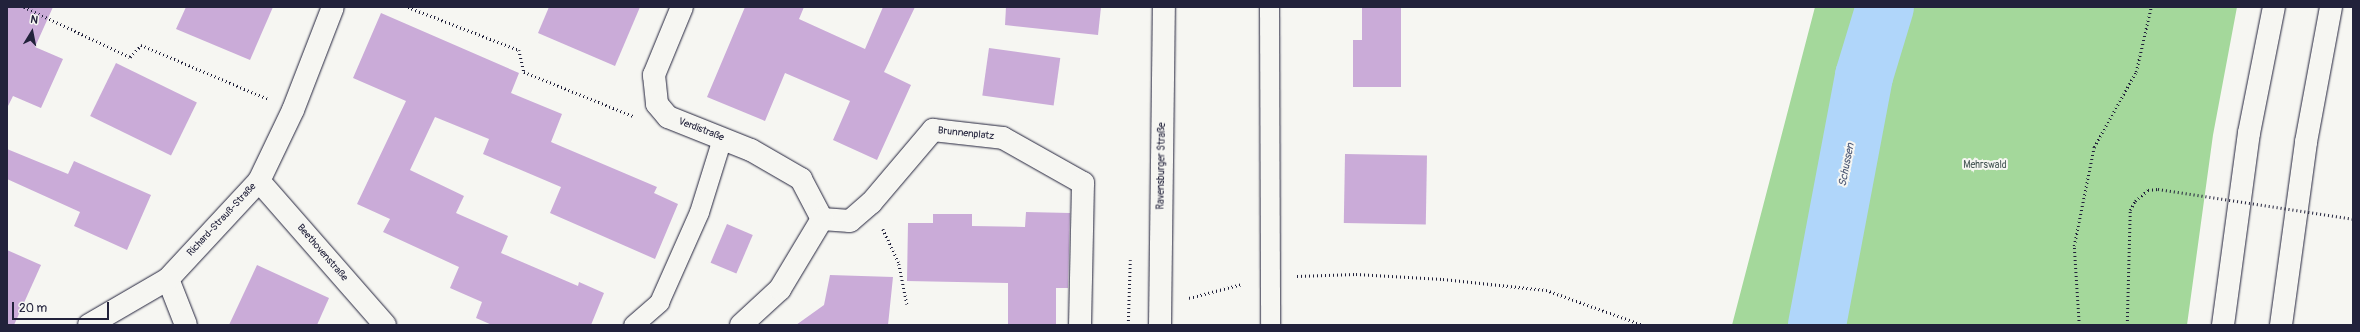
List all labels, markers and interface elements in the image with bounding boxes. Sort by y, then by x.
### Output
north arrow [12,12,52,52]
text: N [29,13,39,27]
street label: Verdistraße [676,116,726,144]
street label: Ravensburger Straße [1155,122,1169,210]
street label: Brunnenplatz [937,125,995,143]
water label: Schussen [1836,142,1858,188]
park label: Mehrswald [1963,160,2007,172]
street label: Richard-Strauß-Straße [185,181,259,259]
street label: Beethovenstraße [294,222,350,284]
scale bar [14,294,111,320]
text: 20 m [19,301,47,316]

